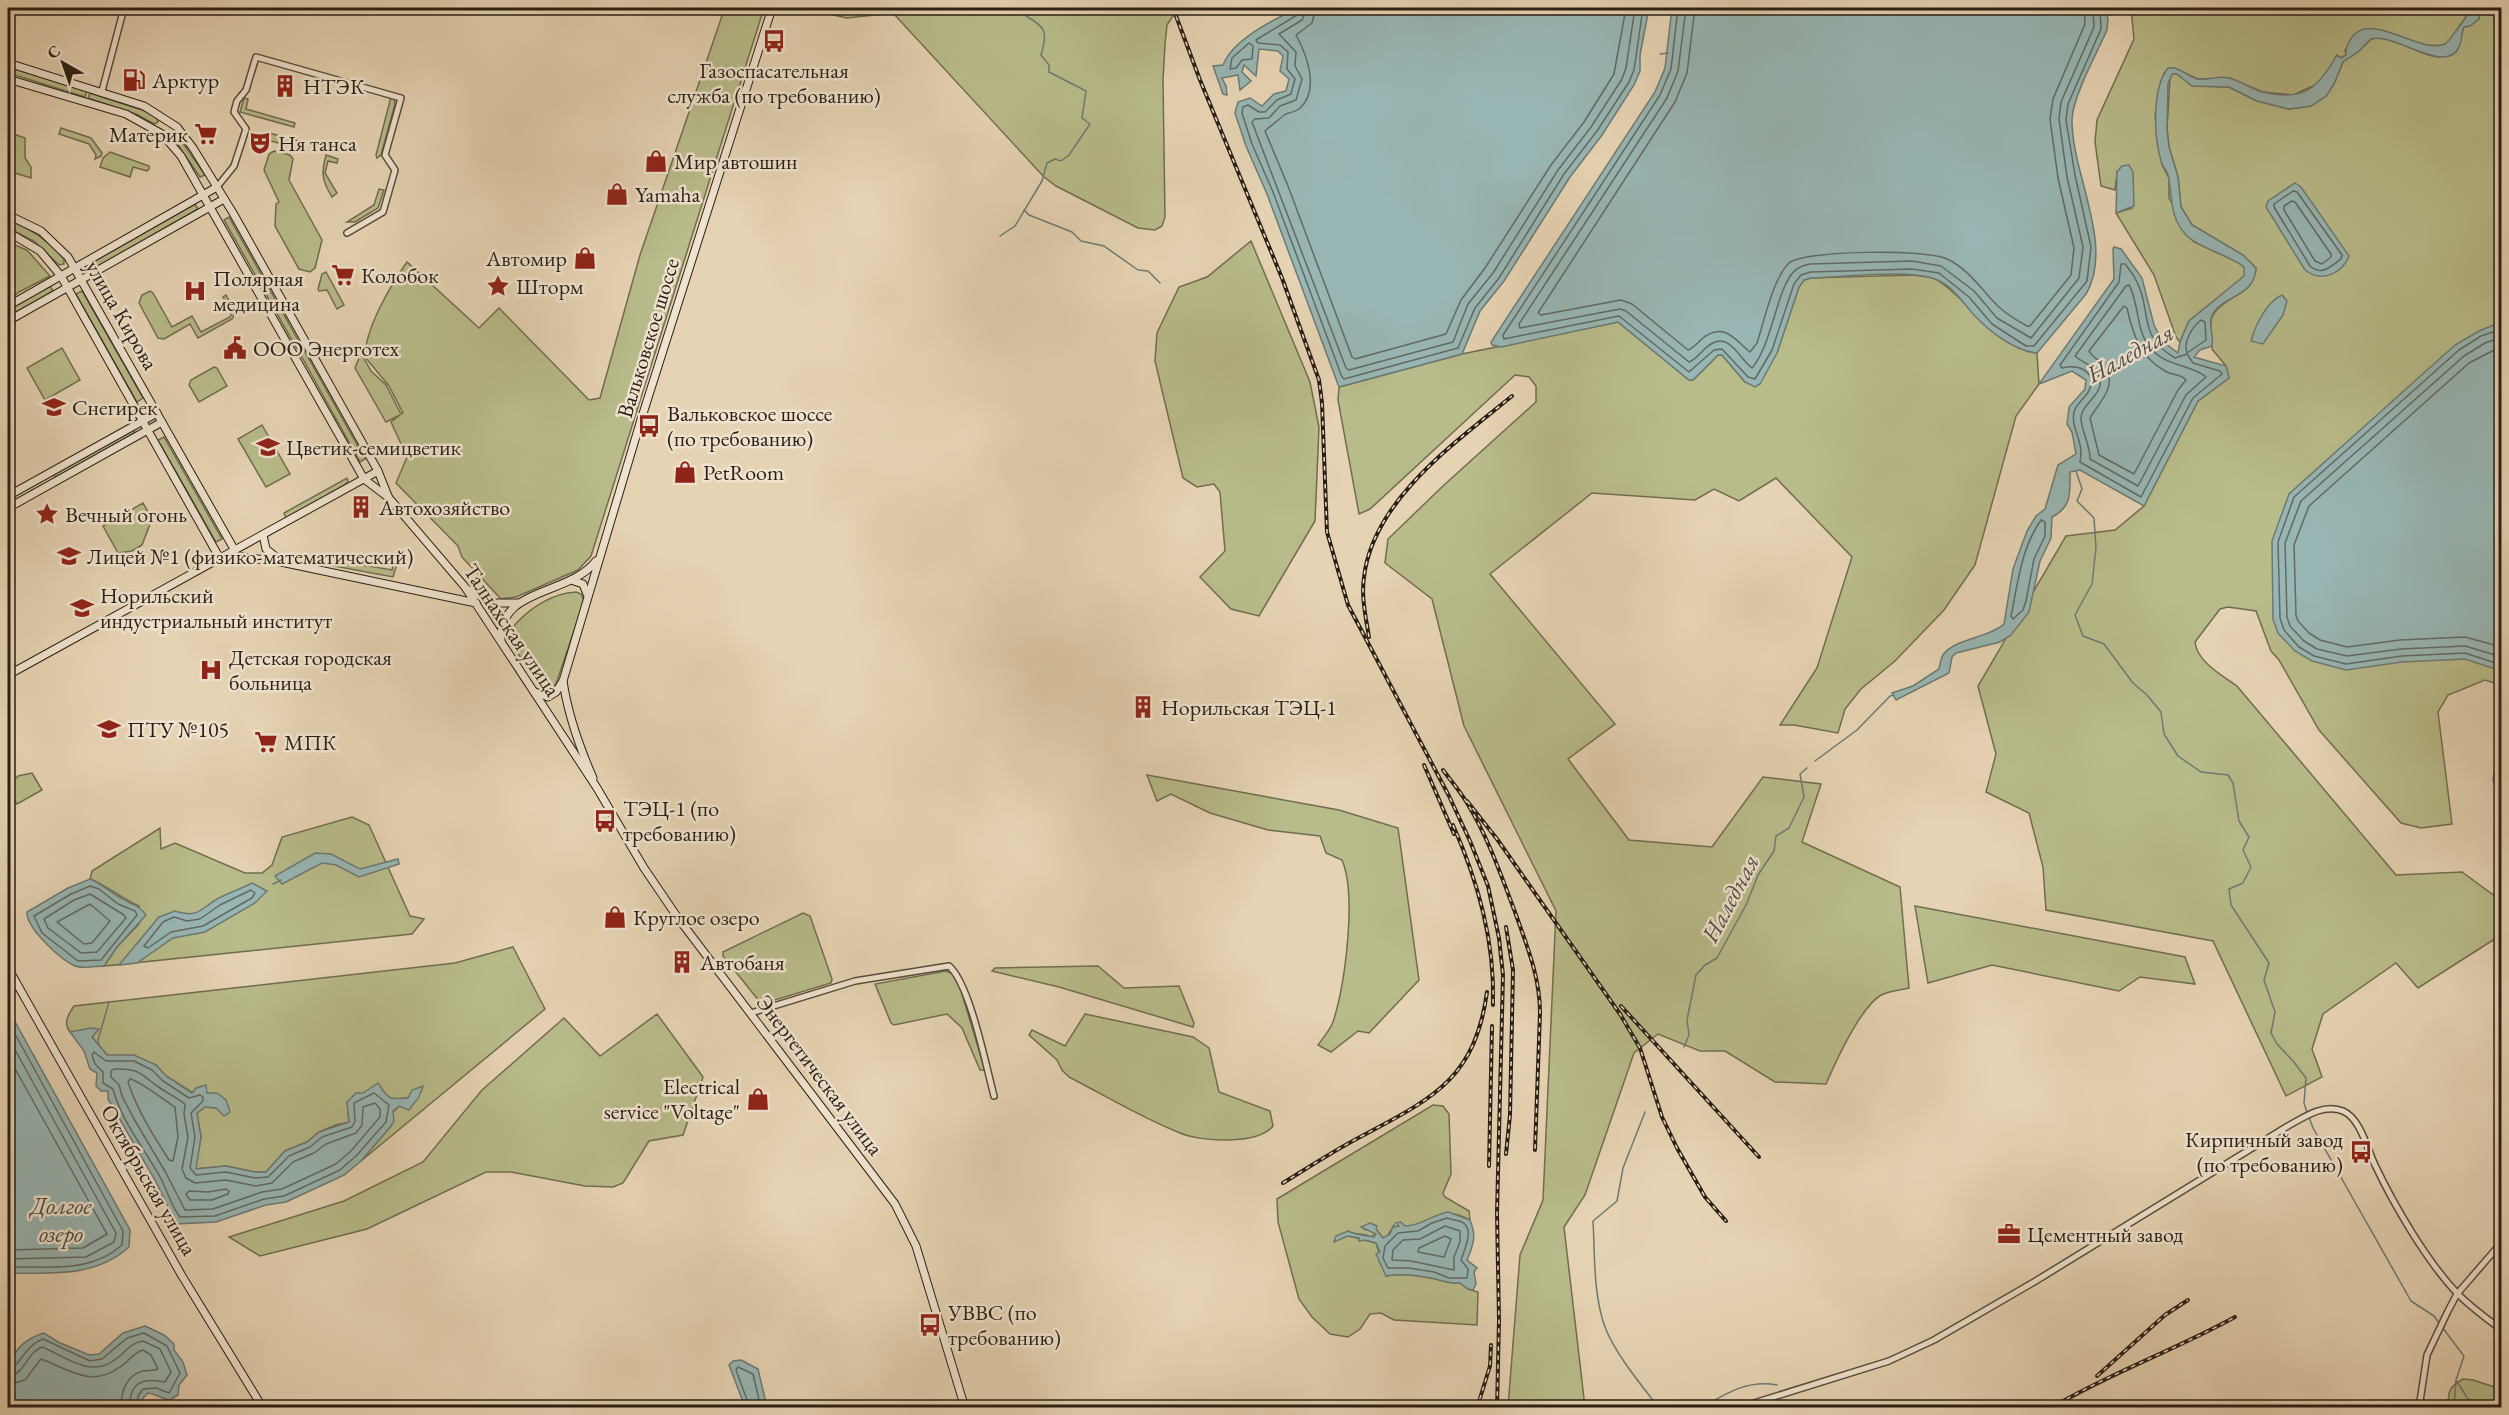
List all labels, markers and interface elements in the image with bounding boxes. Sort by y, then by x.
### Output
bus stop icon: Газоспасательная служба (по требованию) [761,28,787,54]
north arrow [33,33,93,93]
text: С [43,40,65,64]
place label: Газоспасательная служба (по требованию) [667,56,881,110]
place label: Арктур [151,66,219,95]
fuel station icon: Арктур [121,67,147,93]
place label: НТЭК [303,72,365,101]
building icon: НТЭК [272,73,298,99]
place label: Материк [109,120,188,149]
supermarket icon: Материк [193,121,219,147]
place label: Ня танса [278,129,357,158]
theatre icon: Ня танса [247,130,273,156]
place label: Мир автошин [674,147,798,176]
shop icon: Мир автошин [643,148,669,174]
place label: Yamaha [635,180,701,209]
shop icon: Yamaha [604,181,630,207]
place label: Автомир [485,244,567,273]
shop icon: Автомир [572,245,598,271]
street label: Вальковское шоссе [610,254,686,421]
street label: улица Кирова [79,255,165,375]
place label: Колобок [361,261,439,290]
supermarket icon: Колобок [330,262,356,288]
place label: Полярная медицина [213,264,304,318]
place label: Шторм [516,272,584,301]
place icon: Шторм [485,273,511,299]
hospital icon: Полярная медицина [182,278,208,304]
water label: Наледная [2080,316,2179,390]
place label: ООО Энерготех [253,334,399,363]
public building icon: ООО Энерготех [222,335,248,361]
place label: Снегирек [72,393,158,422]
school or university icon: Снегирек [41,394,67,420]
place label: Вальковское шоссе (по требованию) [667,399,833,453]
bus stop icon: Вальковское шоссе (по требованию) [636,413,662,439]
place label: Цветик-семицветик [286,433,461,462]
school or university icon: Цветик-семицветик [255,434,281,460]
place label: PetRoom [703,458,784,487]
shop icon: PetRoom [672,459,698,485]
place label: Автохозяйство [378,493,510,522]
building icon: Автохозяйство [348,494,374,520]
place label: Вечный огонь [65,500,187,529]
place icon: Вечный огонь [34,501,60,527]
place label: Лицей №1 (физико-математический) [87,542,414,571]
school or university icon: Лицей №1 (физико-математический) [56,543,82,569]
street label: Талнахская улица [457,558,567,702]
place label: Норильский индустриальный институт [100,581,332,635]
school or university icon: Норильский индустриальный институт [69,595,95,621]
place label: Детская городская больница [229,643,392,697]
hospital icon: Детская городская больница [198,657,224,683]
place label: Норильская ТЭЦ-1 [1161,693,1337,722]
building icon: Норильская ТЭЦ-1 [1130,694,1156,720]
place label: ПТУ №105 [127,715,229,744]
school or university icon: ПТУ №105 [96,716,122,742]
place label: МПК [284,728,337,757]
supermarket icon: МПК [253,729,279,755]
place label: ТЭЦ-1 (по требованию) [623,794,736,848]
bus stop icon: ТЭЦ-1 (по требованию) [592,808,618,834]
water label: Наледная [1694,849,1766,948]
place label: Круглое озеро [633,903,760,932]
shop icon: Круглое озеро [602,904,628,930]
place label: Автобаня [699,948,785,977]
building icon: Автобаня [669,949,695,975]
street label: Энергетическая улица [750,989,890,1161]
place label: Electrical service "Voltage" [604,1072,740,1126]
shop icon: Electrical service "Voltage" [745,1086,771,1112]
street label: Октябрьская улица [94,1099,204,1261]
place label: Кирпичный завод (по требованию) [2185,1125,2343,1179]
bus stop icon: Кирпичный завод (по требованию) [2348,1139,2374,1165]
water label: Долгое озеро [29,1190,92,1249]
place label: Цементный завод [2027,1220,2183,1249]
office icon: Цементный завод [1996,1221,2022,1247]
place label: УВВС (по требованию) [947,1298,1061,1352]
bus stop icon: УВВС (по требованию) [917,1312,943,1338]

